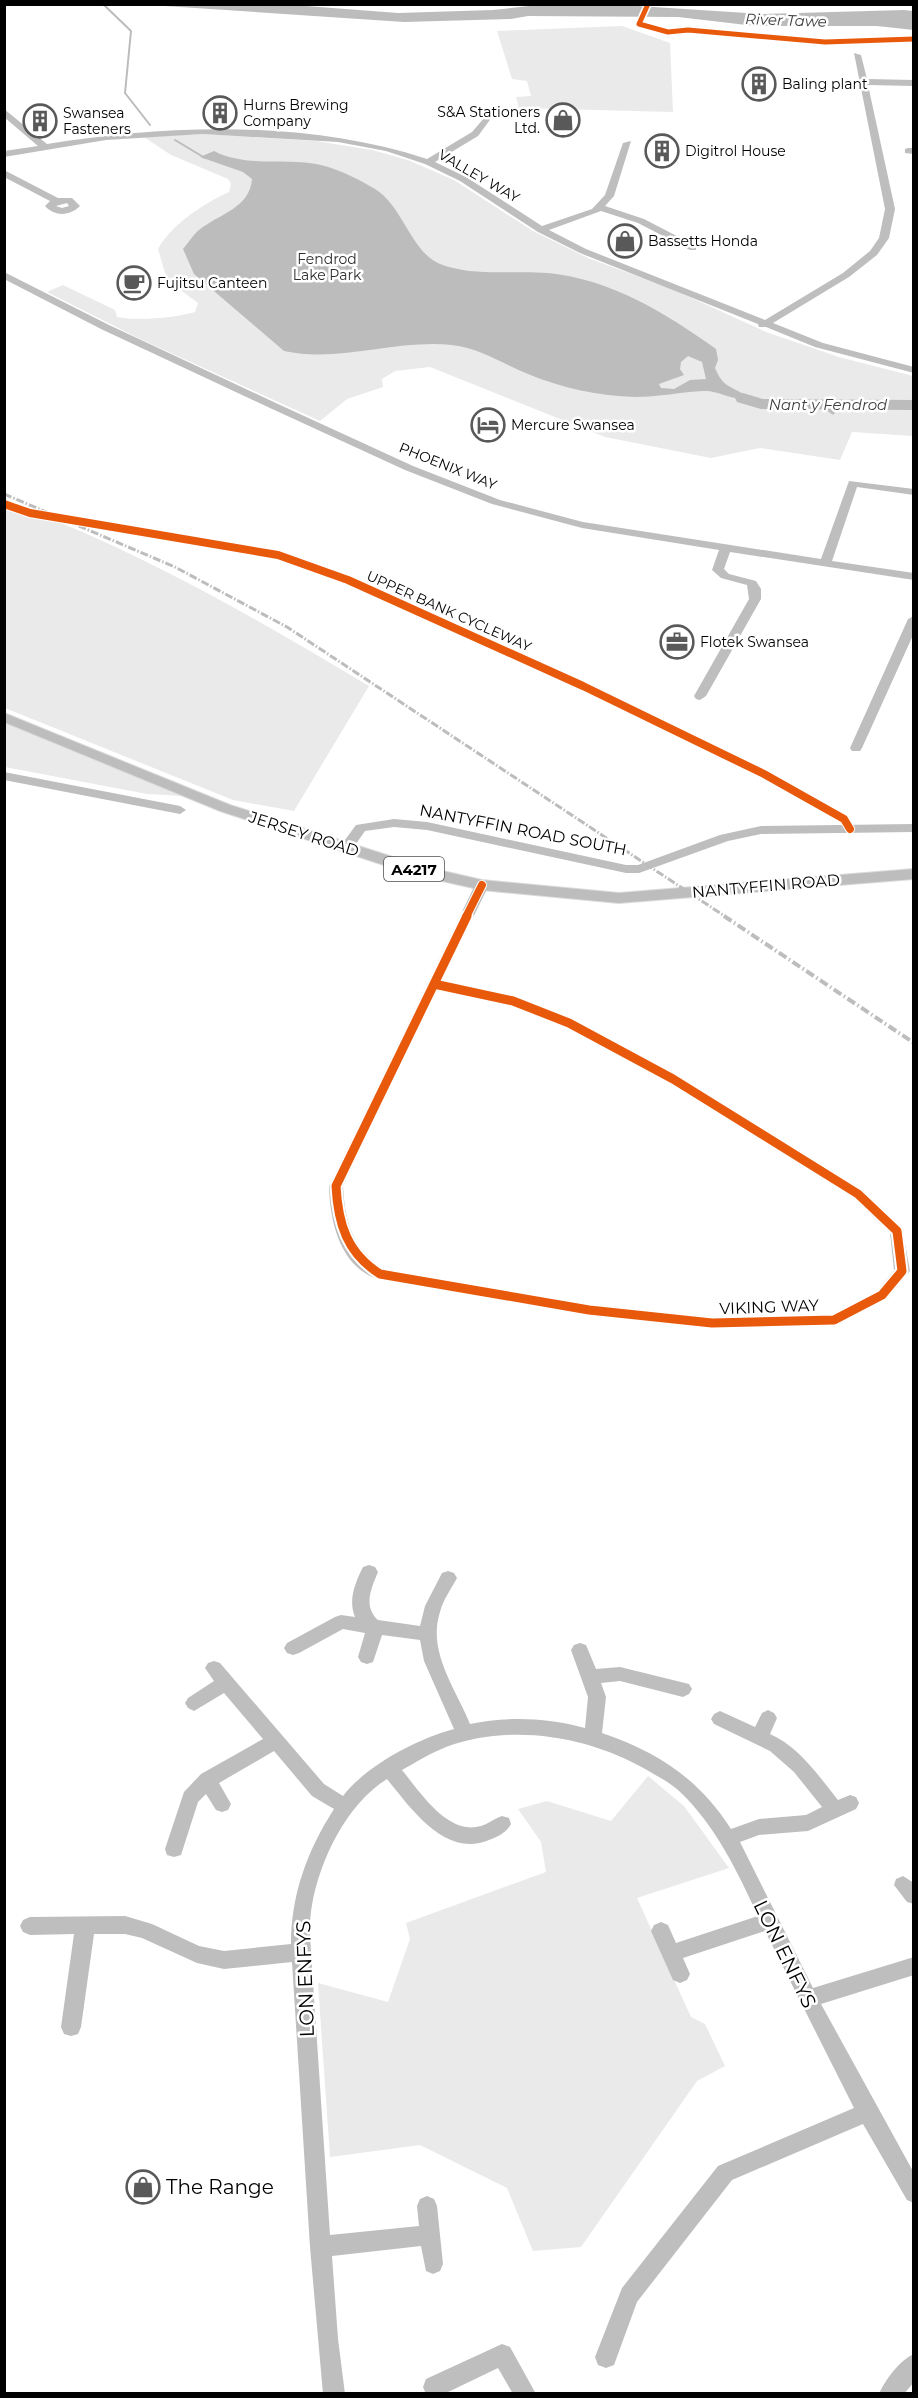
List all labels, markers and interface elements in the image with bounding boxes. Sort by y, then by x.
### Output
water label: River Tawe [745,9,827,31]
building icon: Baling plant [741,66,777,102]
place label: Baling plant [782,75,868,93]
building icon: Hurns Brewing Company [202,95,238,131]
place label: Hurns Brewing Company [243,96,349,130]
shop icon: S&A Stationers Ltd. [545,102,581,138]
building icon: Swansea Fasteners [22,103,58,139]
place label: S&A Stationers Ltd. [437,103,540,137]
place label: Swansea Fasteners [63,104,131,138]
building icon: Digitrol House [644,133,680,169]
place label: Digitrol House [685,142,786,160]
street label: VALLEY WAY [435,145,523,207]
shop icon: Bassetts Honda [607,223,643,259]
place label: Bassetts Honda [648,232,758,250]
park label: Fendrod Lake Park [293,250,362,284]
cafe icon: Fujitsu Canteen [116,265,152,301]
place label: Fujitsu Canteen [157,274,267,292]
water label: Nant y Fendrod [769,395,888,414]
hotel icon: Mercure Swansea [470,407,506,443]
place label: Mercure Swansea [511,416,635,434]
street label: PHOENIX WAY [396,438,500,494]
street label: UPPER BANK CYCLEWAY [364,566,534,656]
office icon: Flotek Swansea [659,624,695,660]
place label: Flotek Swansea [700,633,809,651]
street label: NANTYFFIN ROAD SOUTH [418,801,628,859]
street label: JERSEY ROAD [246,807,361,861]
road number: A4217 [384,857,444,881]
street label: NANTYFFIN ROAD [691,870,841,902]
street label: VIKING WAY [719,1296,820,1318]
street label: LON ENFYS [749,1896,821,2012]
street label: LON ENFYS [291,1920,319,2038]
shop icon: The Range [125,2169,161,2205]
place label: The Range [166,2175,274,2199]

